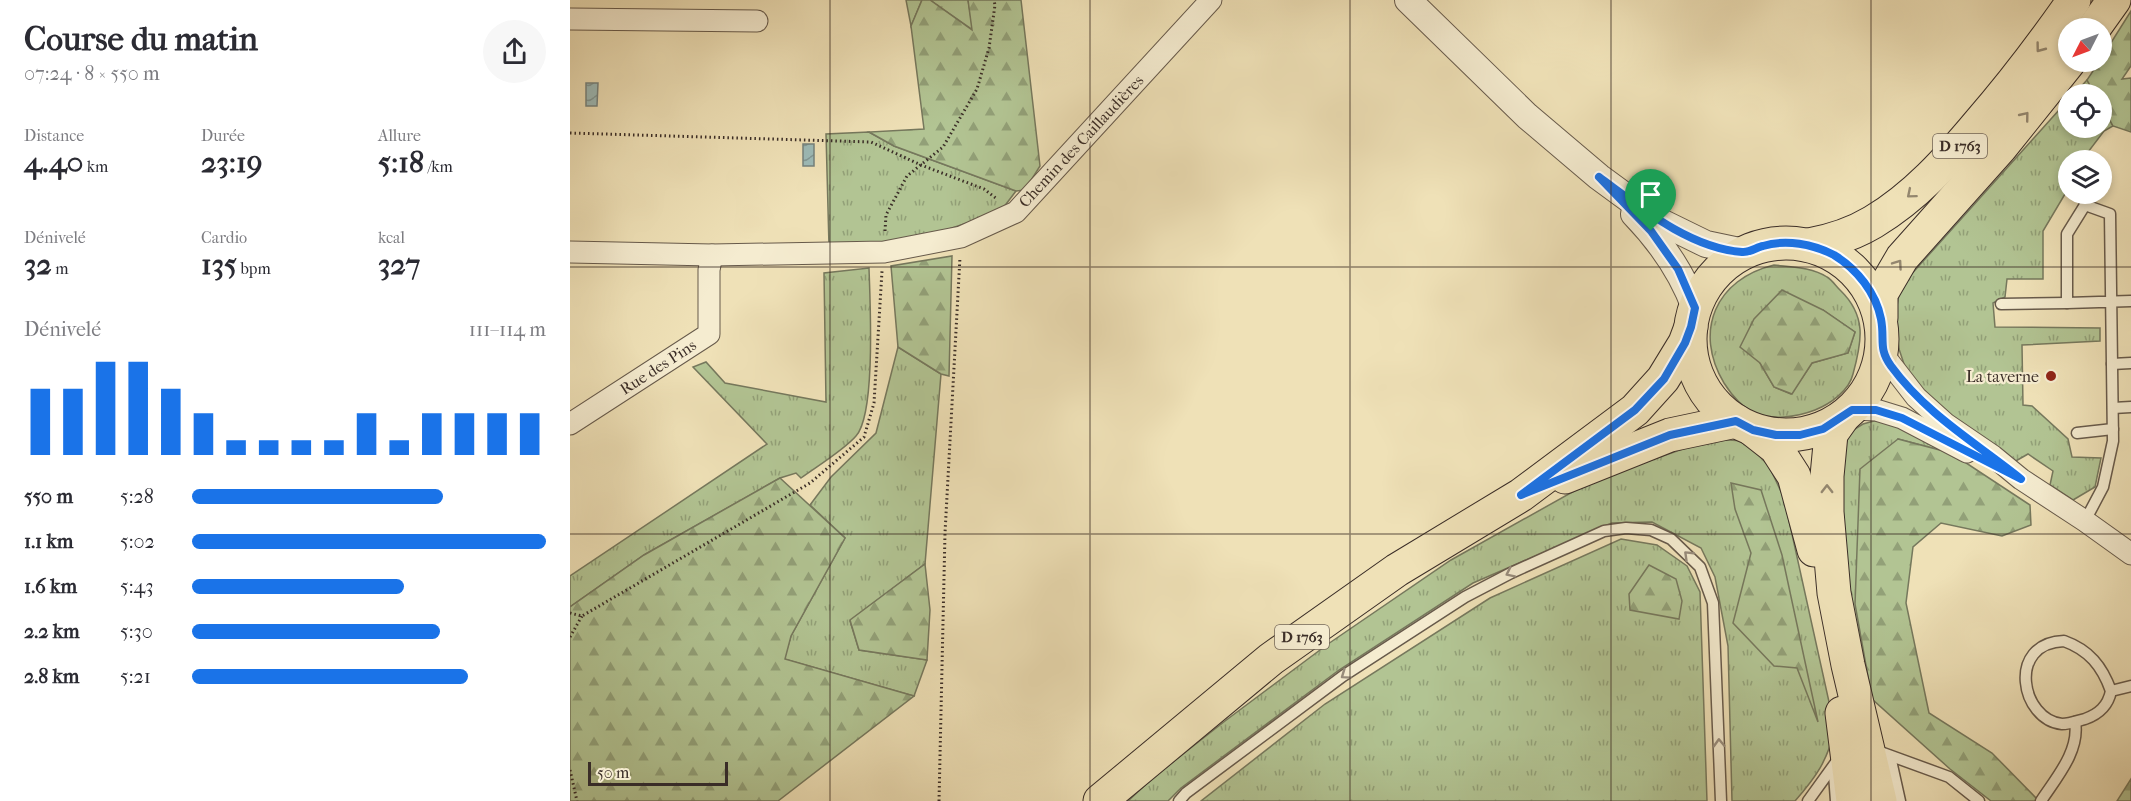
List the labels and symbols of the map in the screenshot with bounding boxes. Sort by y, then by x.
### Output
north arrow [2058,18,2112,72]
one-way arrow [2036,41,2047,52]
street label: Chemin des Caillaudières [1015,71,1147,211]
one-way arrow [2018,112,2029,123]
road number: D 1763 [1933,134,1987,158]
pin [1625,169,1676,231]
one-way arrow [1907,187,1918,198]
one-way arrow [1891,260,1902,271]
street label: Rue des Pins [616,335,700,399]
place label: La taverne [1966,367,2039,386]
marker: La taverne [2044,369,2058,383]
one-way arrow [1821,484,1833,493]
one-way arrow [1684,551,1695,562]
one-way arrow [1506,566,1517,577]
road number: D 1763 [1275,625,1329,649]
one-way arrow [1340,668,1351,679]
one-way arrow [1712,738,1725,747]
scale bar [588,759,728,786]

